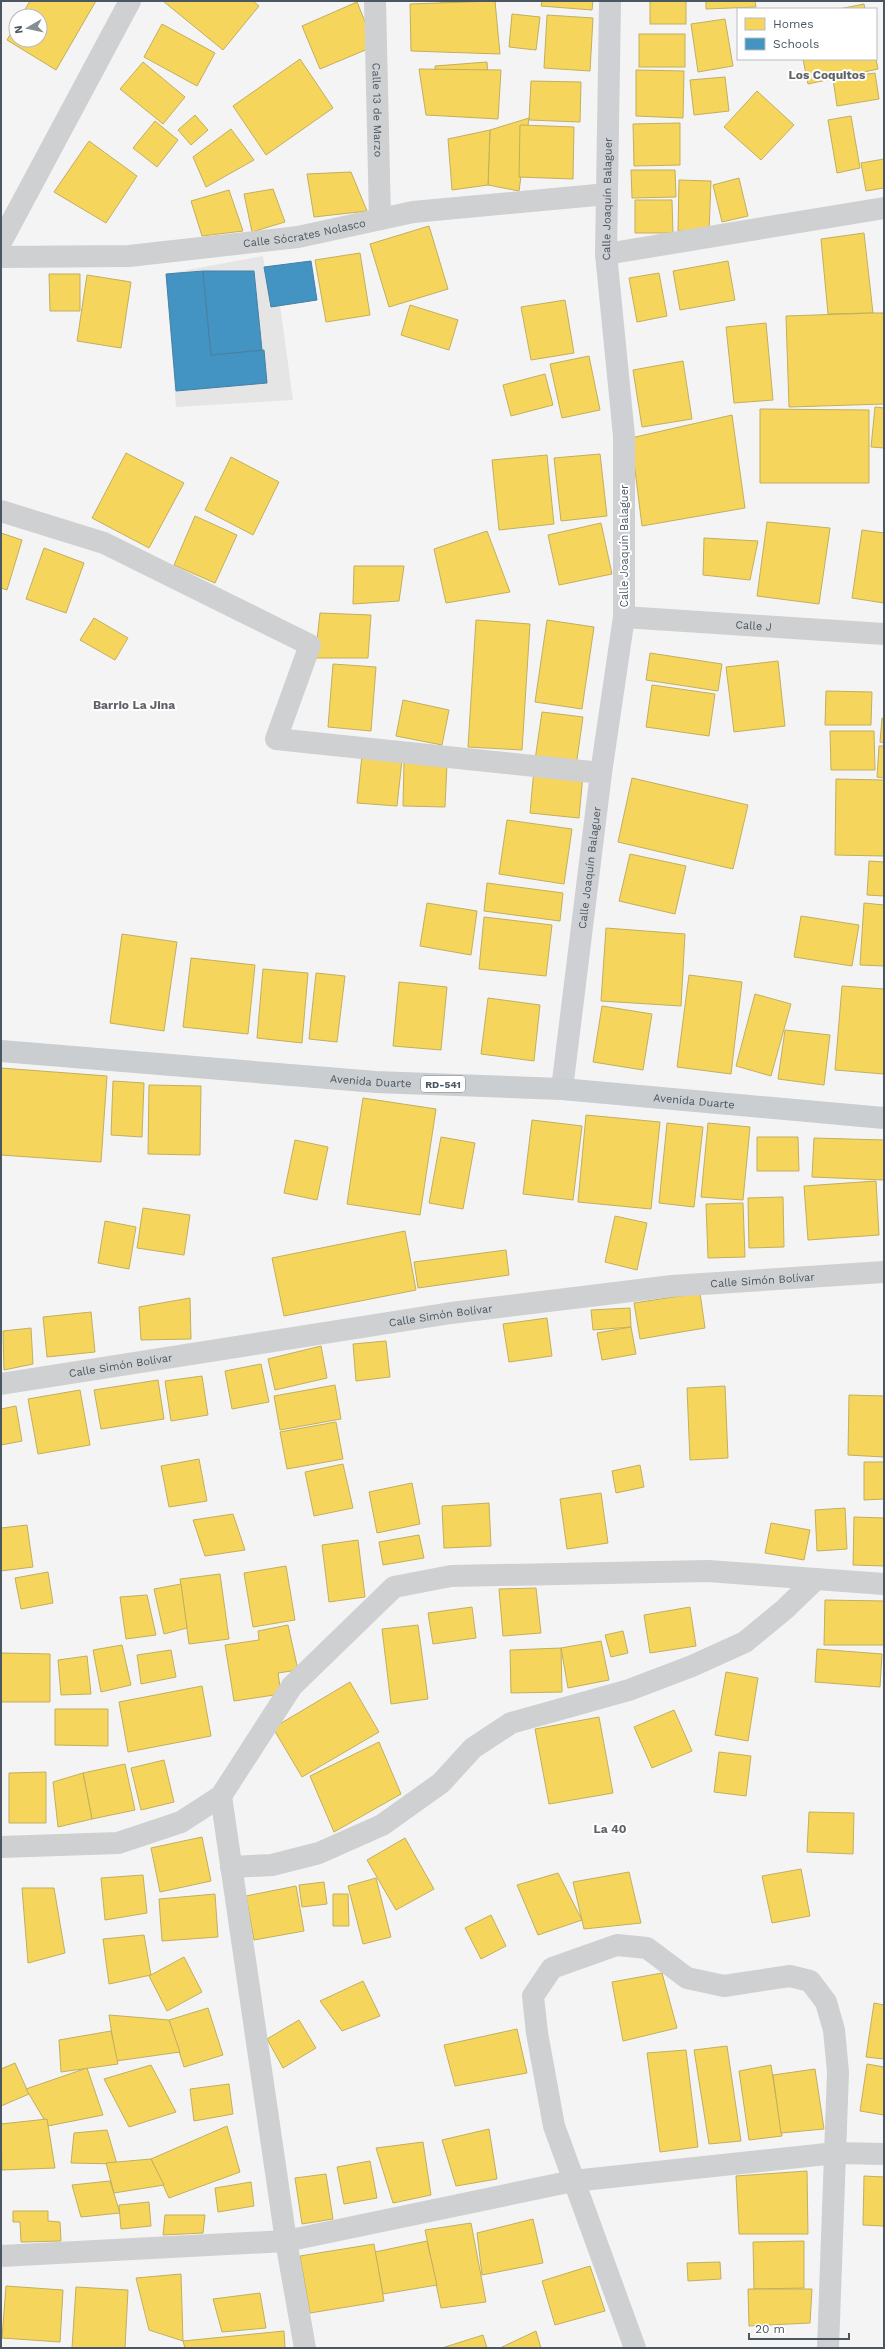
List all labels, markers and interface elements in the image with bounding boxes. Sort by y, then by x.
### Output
north arrow [8,8,48,48]
legend [737,8,877,60]
text: Homes [773,17,814,31]
text: N [12,24,26,35]
text: Schools [773,37,819,51]
street label: Calle 13 de Marzo [370,63,385,157]
district label: Los Coquitos [789,68,866,82]
street label: Calle Joaquín Balaguer [599,137,614,261]
street label: Calle Sócrates Nolasco [242,216,367,250]
street label: Calle Joaquín Balaguer [618,484,631,607]
street label: Calle J [735,618,772,633]
district label: Barrio La Jina [93,698,175,712]
street label: Calle Joaquín Balaguer [575,805,603,930]
street label: Avenida Duarte [330,1072,412,1090]
road number: RD-541 [421,1076,465,1092]
street label: Avenida Duarte [653,1091,735,1111]
street label: Calle Simón Bolívar [710,1270,816,1290]
street label: Calle Simón Bolívar [388,1301,494,1329]
street label: Calle Simón Bolívar [68,1350,174,1380]
district label: La 40 [594,1822,627,1836]
scale bar [749,2315,849,2341]
text: 20 m [755,2322,785,2336]

